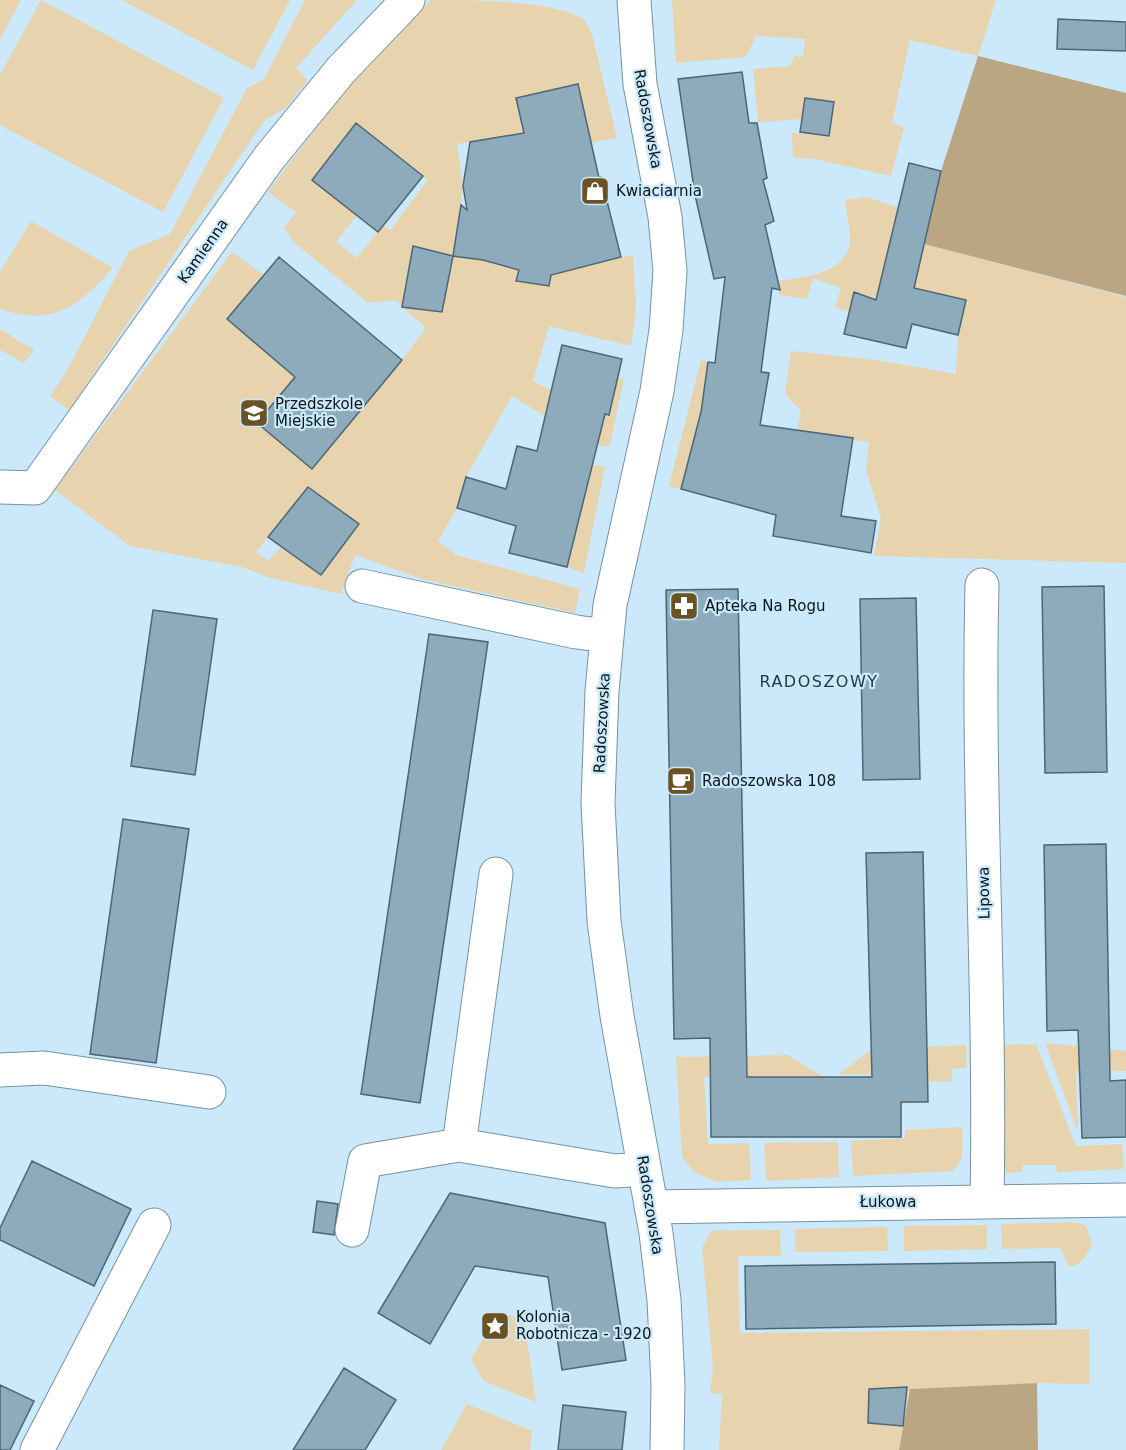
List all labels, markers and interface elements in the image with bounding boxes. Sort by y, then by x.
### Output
street label: Radoszowska [630,68,666,170]
shop icon: Kwiaciarnia [579,175,611,207]
place label: Kwiaciarnia [616,182,702,200]
street label: Kamienna [174,215,232,287]
place label: Przedszkole Miejskie [275,395,363,430]
school or university icon: Przedszkole Miejskie [238,397,270,429]
pharmacy icon: Apteka Na Rogu [668,590,700,622]
place label: Apteka Na Rogu [705,597,825,615]
street label: Radoszowska [590,672,614,774]
district label: RADOSZOWY [759,672,879,691]
cafe icon: Radoszowska 108 [665,765,697,797]
place label: Radoszowska 108 [702,772,836,790]
street label: Lipowa [975,867,993,919]
street label: Radoszowska [633,1154,667,1256]
street label: Łukowa [859,1193,916,1211]
place label: Kolonia Robotnicza - 1920 [516,1308,652,1343]
place icon: Kolonia Robotnicza - 1920 [479,1310,511,1342]

